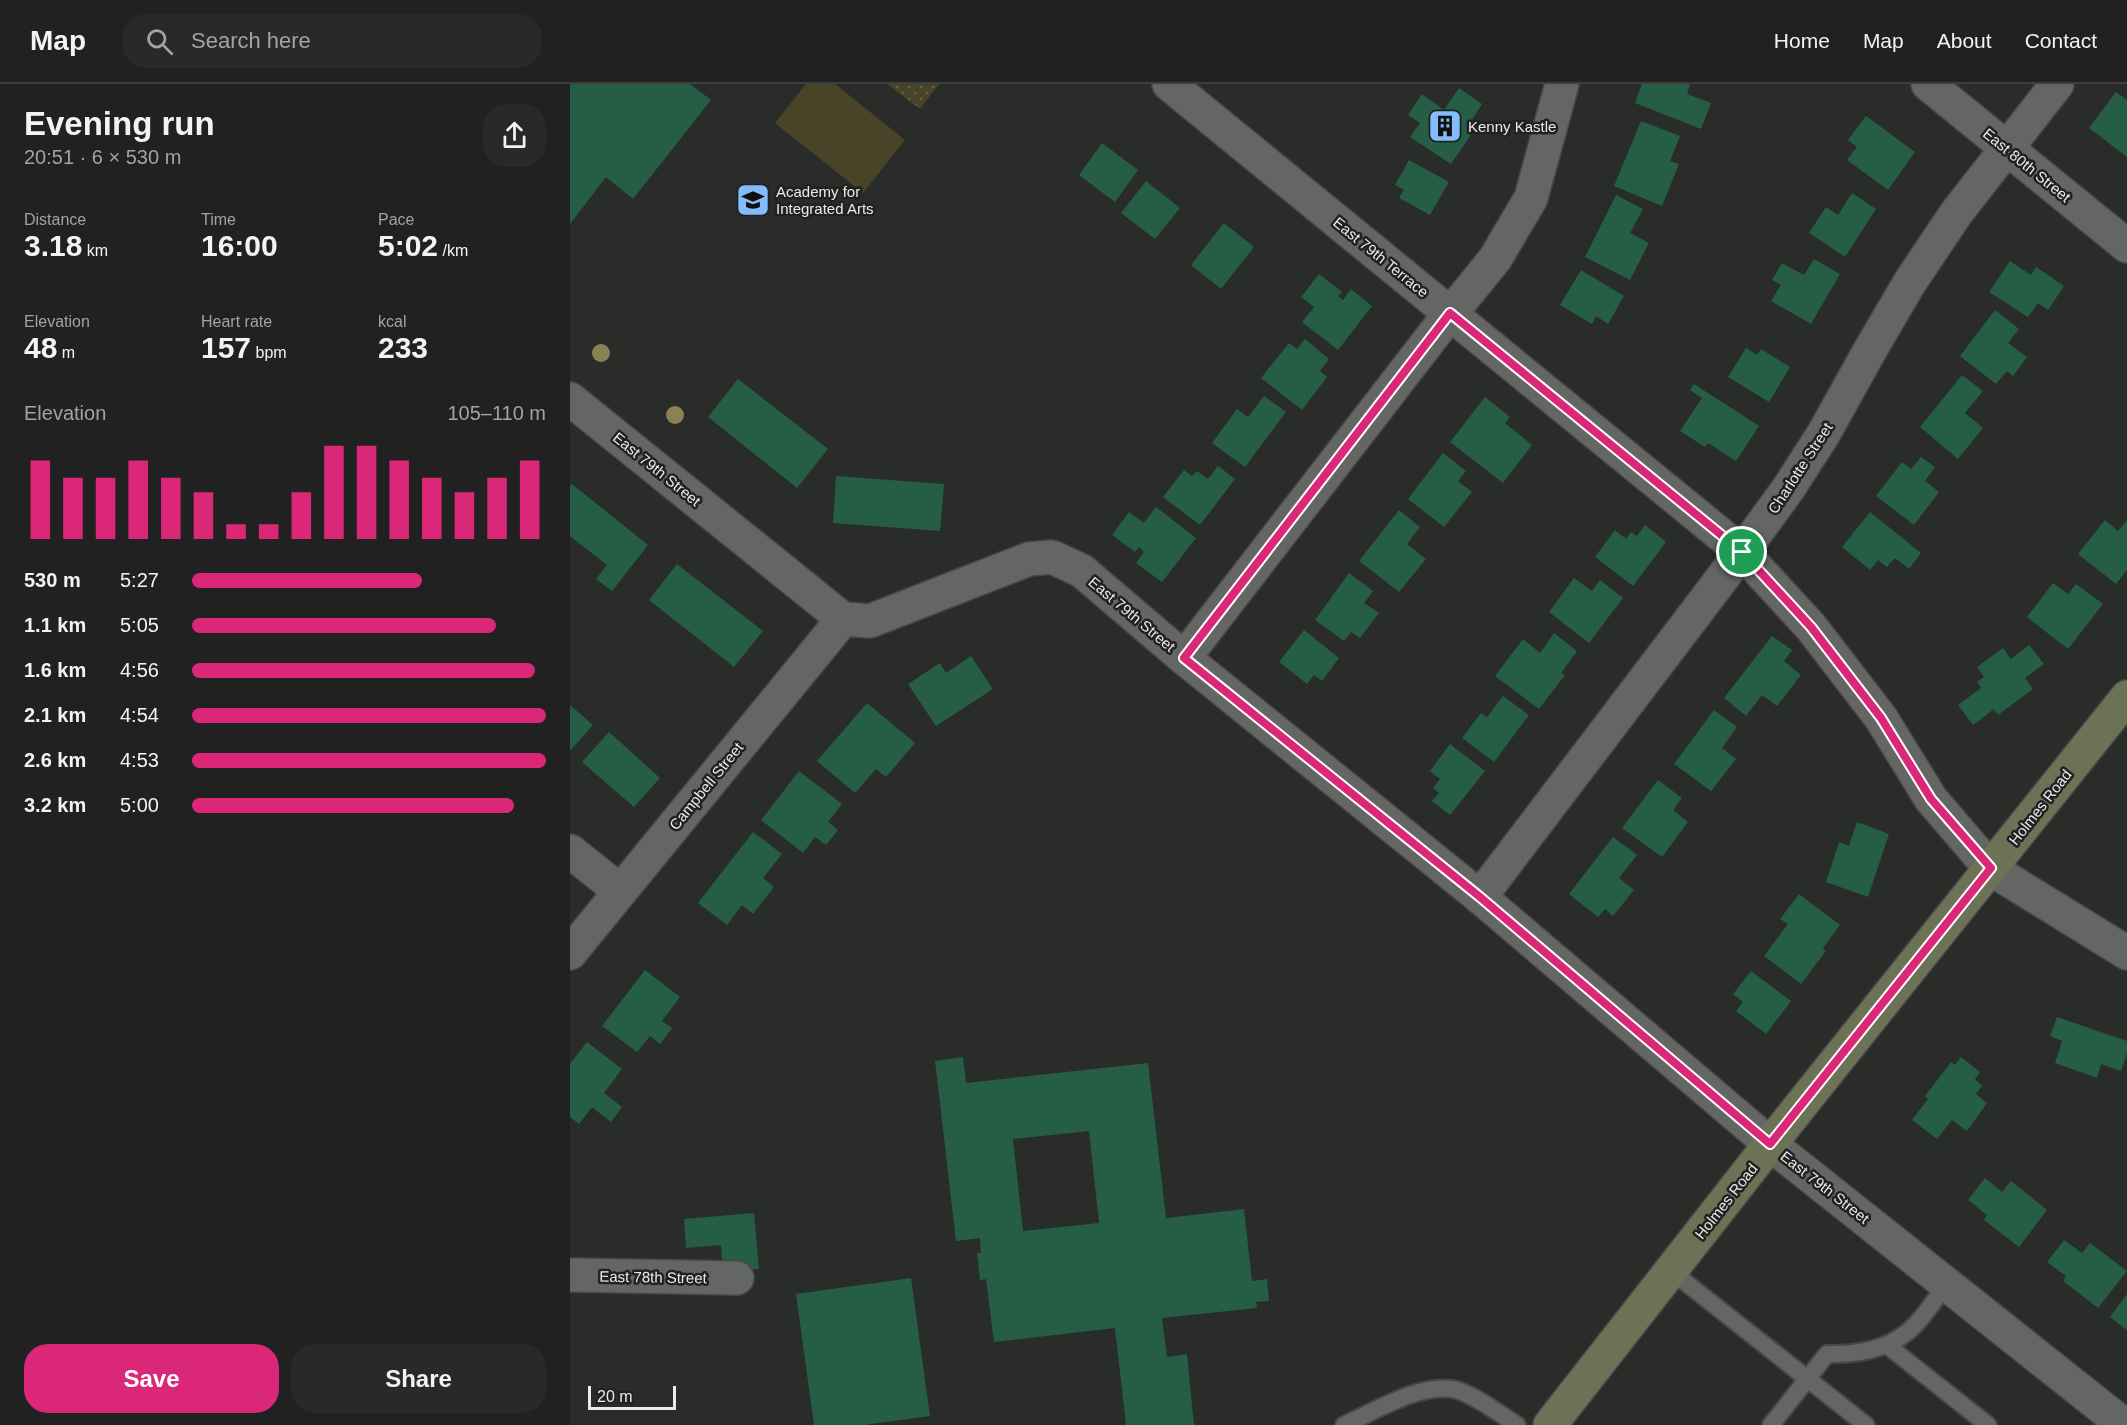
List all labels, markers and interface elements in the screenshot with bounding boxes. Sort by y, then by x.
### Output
search box [122,14,542,68]
text: Map [30,25,86,56]
icon: search [143,25,176,58]
text: Search here [191,28,311,53]
text: Home [1774,29,1830,52]
text: Map [1863,29,1904,52]
text: About [1937,29,1992,52]
text: Contact [2025,29,2097,52]
button: share [483,104,546,167]
text: Evening run [24,105,215,142]
building icon: Kenny Kastle [1427,108,1463,144]
place label: Kenny Kastle [1468,118,1556,135]
street label: East 80th Street [1980,125,2075,206]
text: 20:51 · 6 × 530 m [24,146,181,168]
school or university icon: Academy for Integrated Arts [735,182,771,218]
place label: Academy for Integrated Arts [776,183,874,217]
text: Distance [24,211,86,228]
text: Time [201,211,236,228]
text: Pace [378,211,414,228]
street label: East 79th Terrace [1330,213,1432,301]
text: 3.18 [24,229,82,262]
text: 16:00 [201,229,278,262]
text: 5:02 [378,229,438,262]
text: km [82,242,108,259]
text: /km [438,242,468,259]
text: Elevation [24,313,90,330]
text: Heart rate [201,313,272,330]
text: kcal [378,313,406,330]
text: 48 [24,331,57,364]
text: 157 [201,331,251,364]
text: 233 [378,331,428,364]
text: m [57,344,75,361]
text: bpm [251,344,287,361]
text: Elevation [24,402,106,424]
text: 105–110 m [447,402,546,424]
street label: Charlotte Street [1764,419,1836,517]
street label: East 79th Street [610,429,705,510]
pin [1716,526,1767,577]
icon: arrive [1725,535,1758,568]
text: 530 m [24,569,81,591]
text: 5:27 [120,569,159,591]
street label: East 79th Street [1085,573,1179,656]
text: 1.1 km [24,614,86,636]
text: 5:05 [120,614,159,636]
text: 1.6 km [24,659,86,681]
text: 4:56 [120,659,159,681]
text: 2.1 km [24,704,86,726]
text: 4:54 [120,704,159,726]
street label: Campbell Street [666,738,747,833]
text: 2.6 km [24,749,86,771]
text: 4:53 [120,749,159,771]
street label: Holmes Road [2005,766,2075,848]
text: 3.2 km [24,794,86,816]
text: 5:00 [120,794,159,816]
street label: East 79th Street [1777,1147,1873,1227]
street label: Holmes Road [1691,1160,1761,1242]
street label: East 78th Street [599,1268,708,1286]
button: Save [24,1344,279,1413]
button: Share [291,1344,546,1413]
scale bar [588,1383,676,1410]
text: 20 m [597,1388,633,1405]

